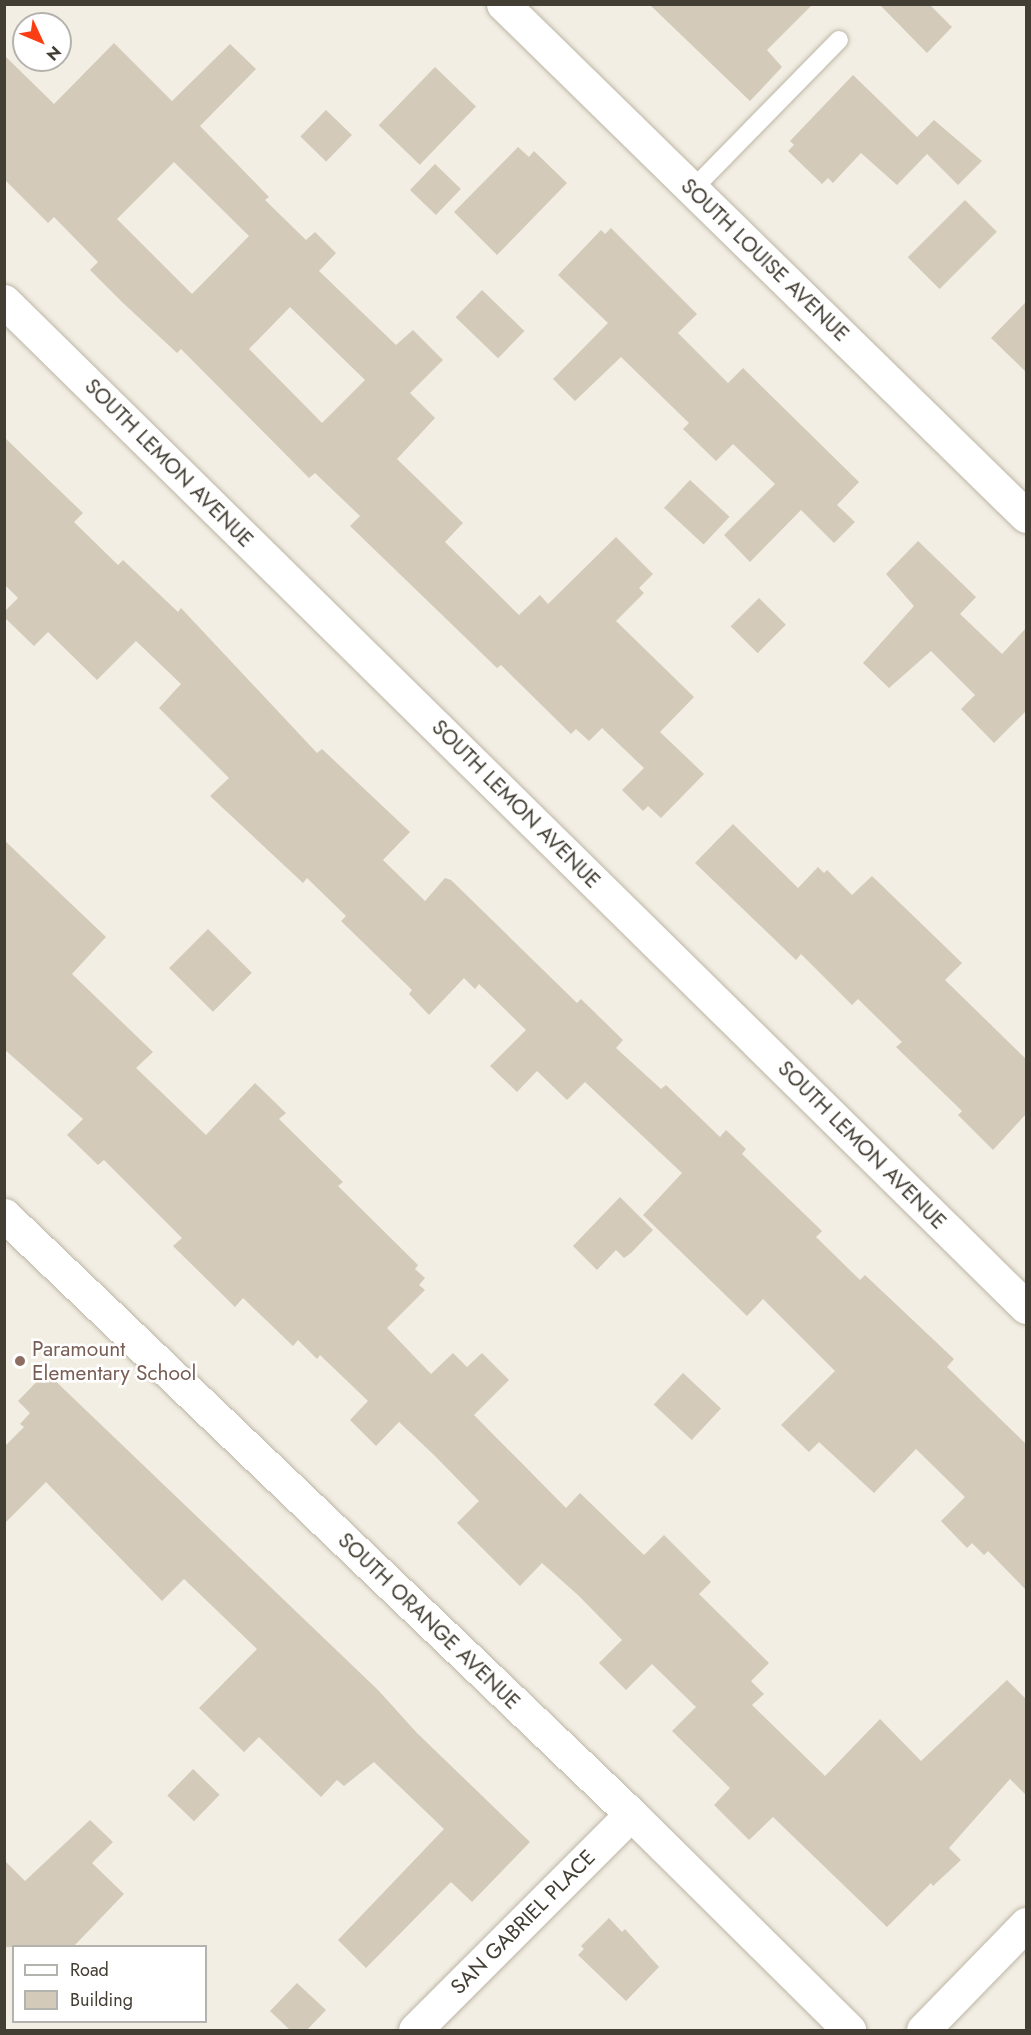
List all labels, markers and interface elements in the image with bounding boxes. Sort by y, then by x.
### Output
north arrow [12,12,72,72]
text: N [41,41,67,66]
street label: SOUTH LOUISE AVENUE [676,173,854,347]
street label: SOUTH LEMON AVENUE [80,374,258,552]
street label: SOUTH LEMON AVENUE [427,715,605,893]
street label: SOUTH LEMON AVENUE [773,1056,951,1234]
place label: Paramount Elementary School [32,1336,196,1386]
marker: Paramount Elementary School [13,1354,27,1368]
street label: SOUTH ORANGE AVENUE [333,1528,525,1714]
street label: SAN GABRIEL PLACE [445,1844,601,2000]
legend [12,1945,207,2023]
text: Road [70,1957,109,1983]
text: Building [70,1987,133,2013]

